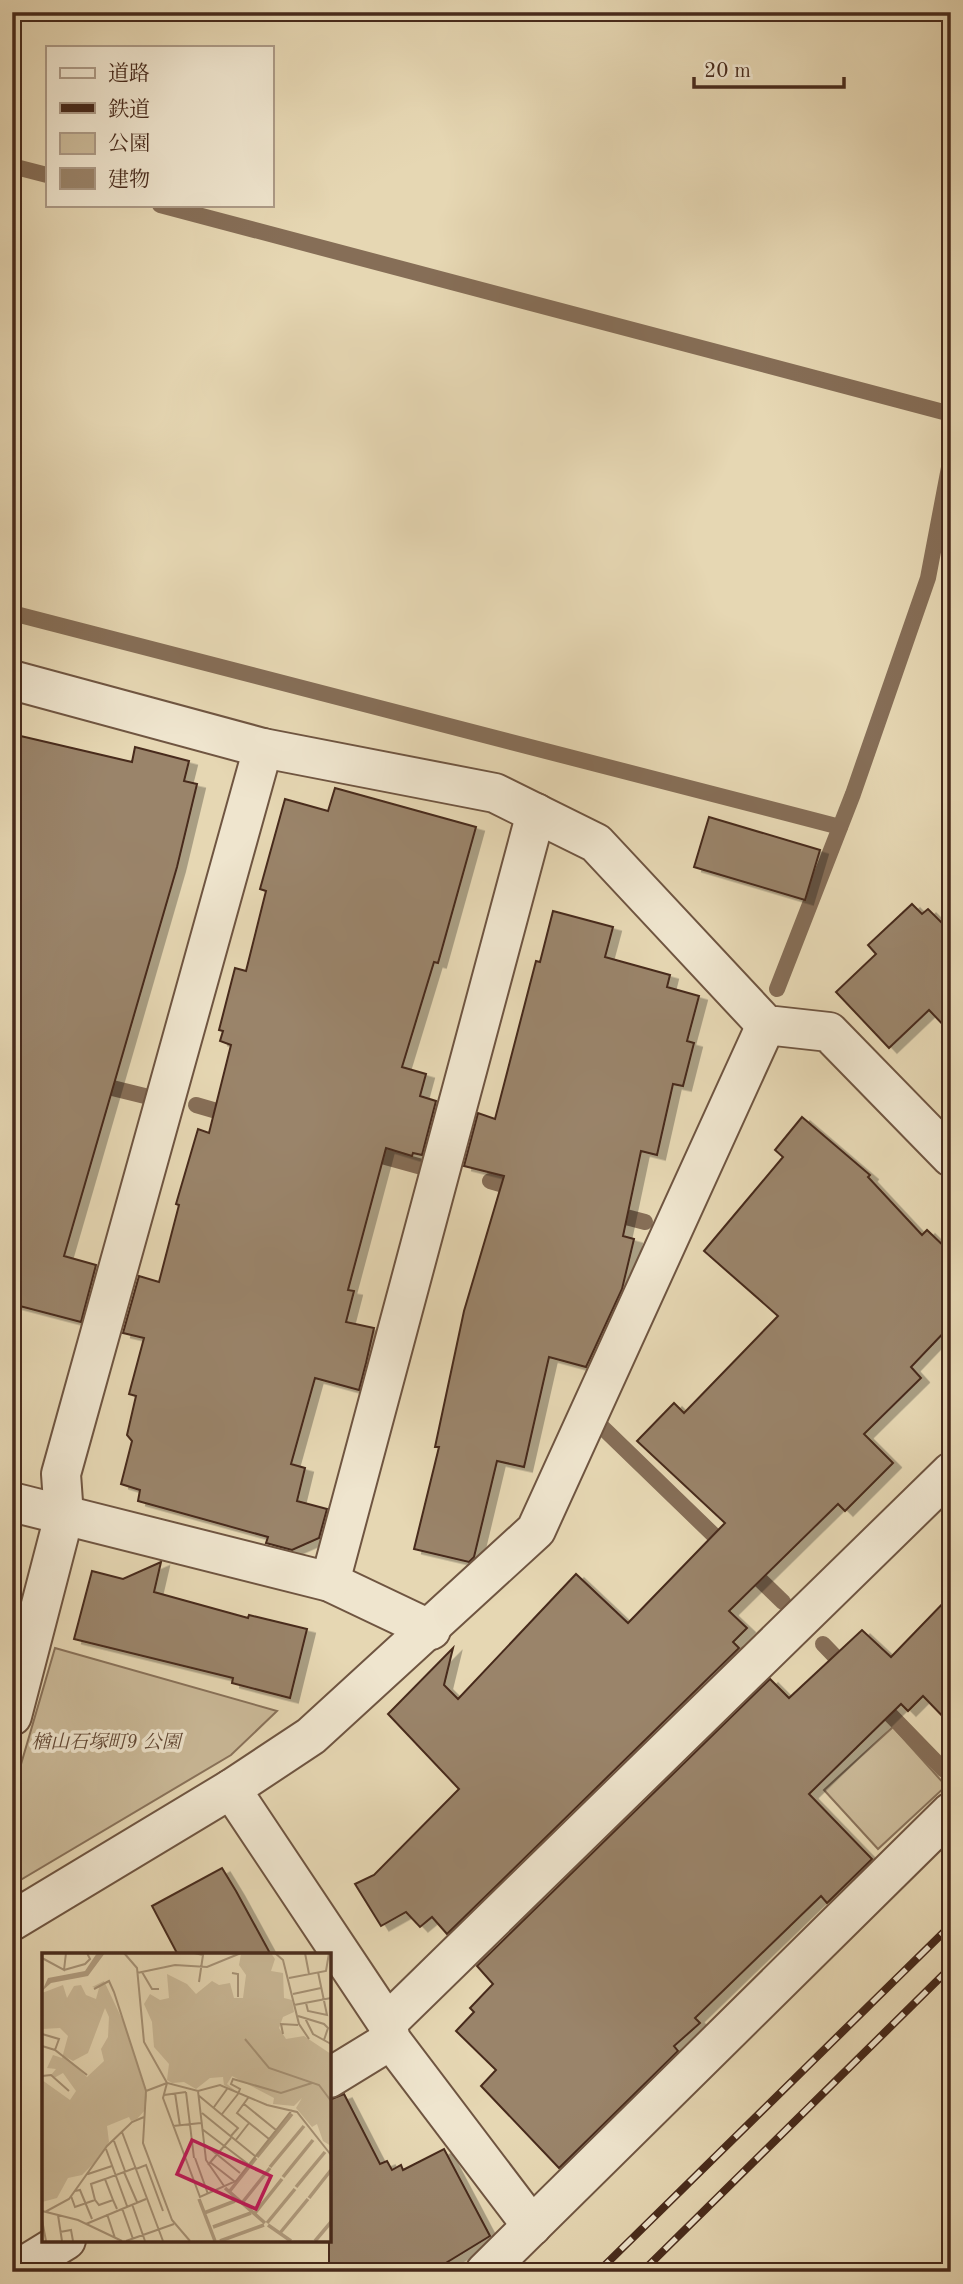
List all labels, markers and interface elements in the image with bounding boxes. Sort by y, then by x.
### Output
legend [46,46,273,206]
scale bar [694,46,844,90]
text: 20 m [704,61,751,82]
text: 道路 [108,62,150,85]
text: 鉄道 [108,98,150,121]
text: 公園 [108,132,150,155]
text: 建物 [108,168,150,191]
park label: 楢山石塚町9 公園 [31,1732,184,1753]
inset map [42,1953,331,2242]

